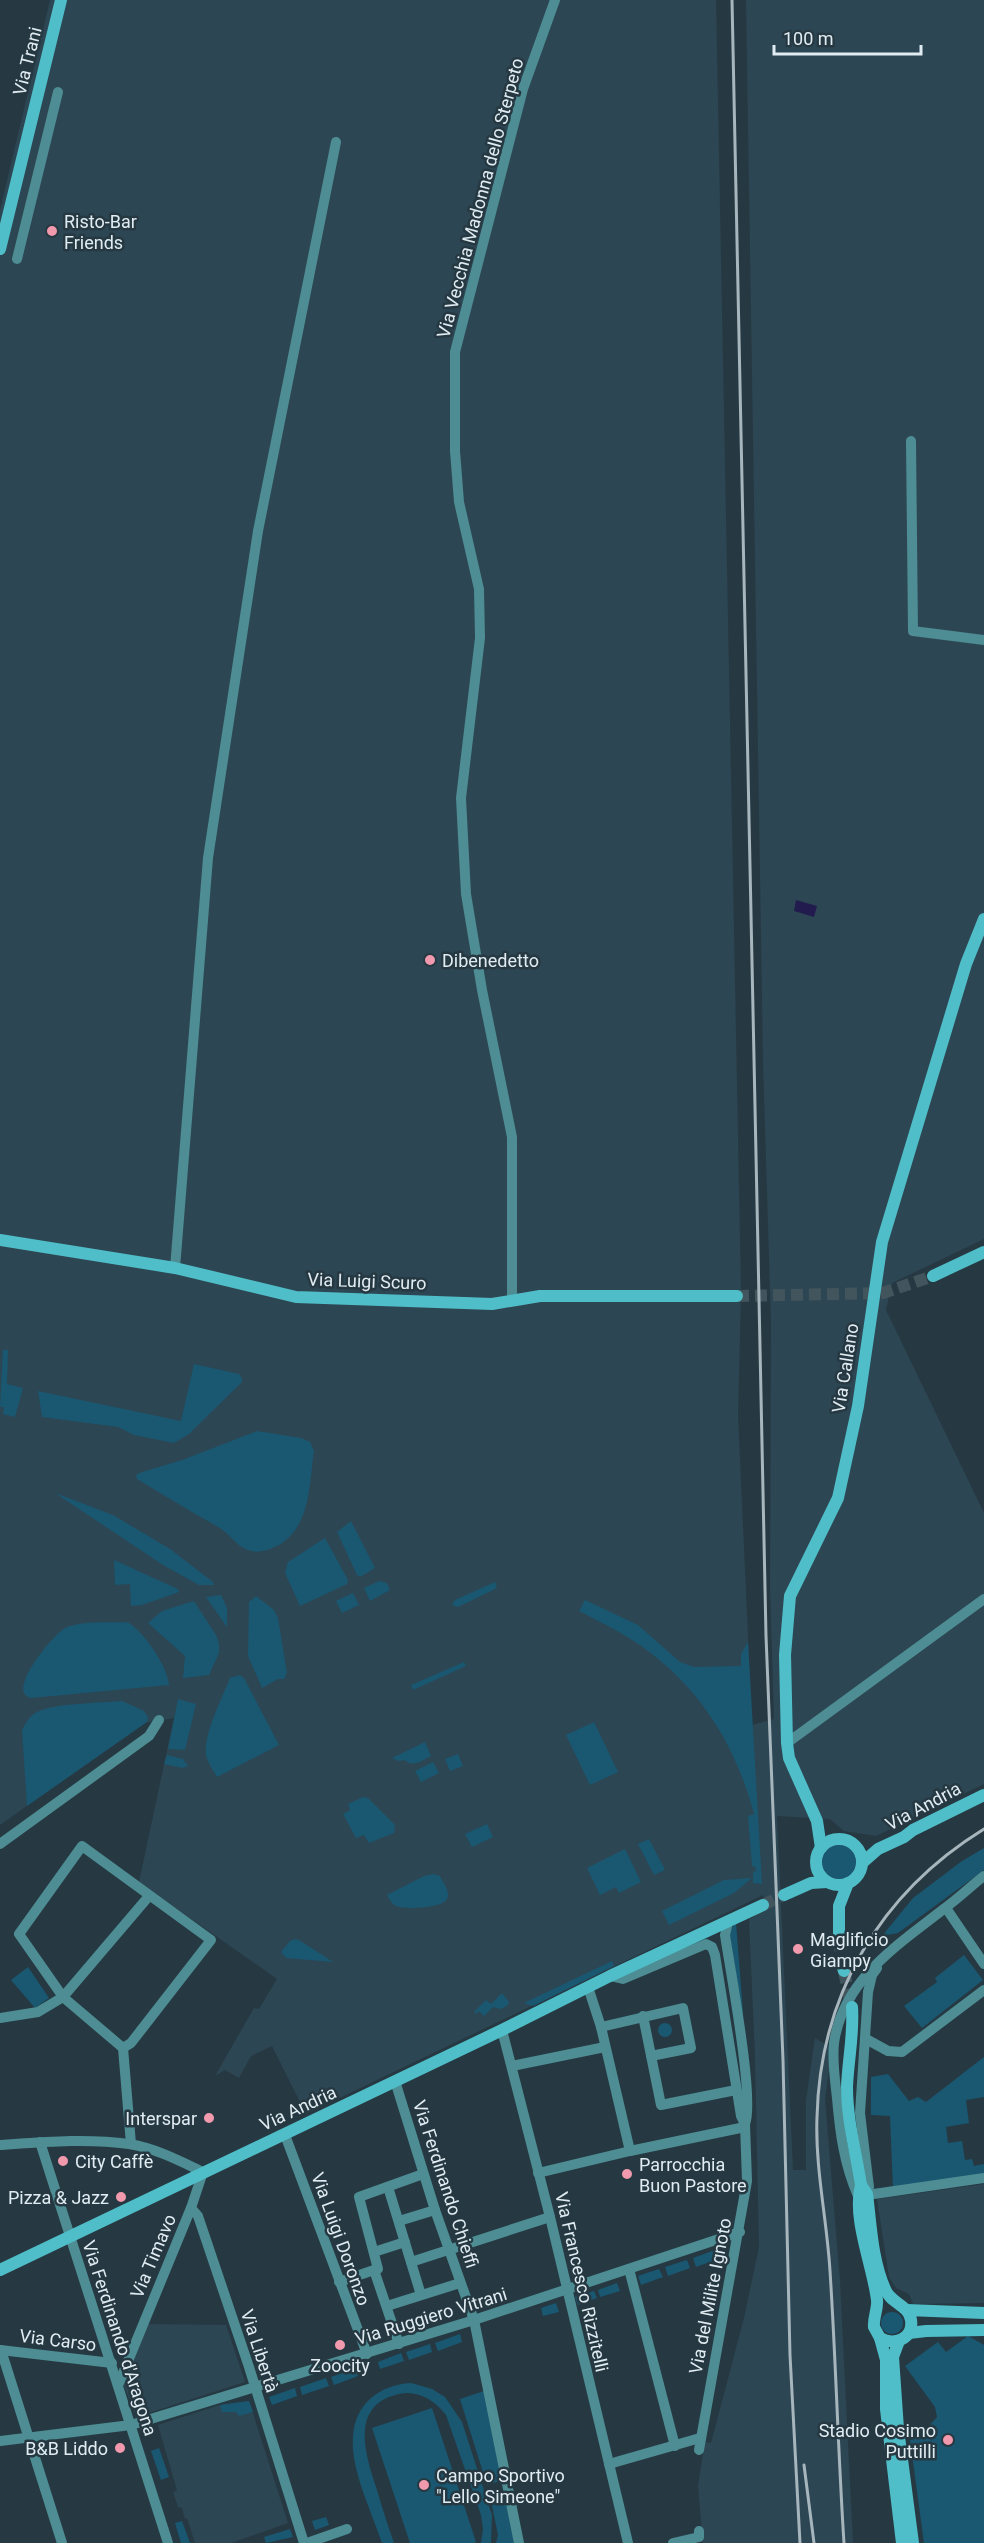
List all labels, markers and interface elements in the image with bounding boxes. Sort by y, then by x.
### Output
scale bar [774,18,921,56]
street label: Via Trani [8,25,46,97]
text: 100 m [783,28,834,49]
street label: Via Vecchia Madonna dello Sterpeto [432,56,528,340]
place label: Risto-Bar Friends [64,211,137,253]
marker: Risto-Bar Friends [45,224,59,238]
place label: Dibenedetto [442,950,539,971]
marker: Dibenedetto [423,953,437,967]
street label: Via Luigi Scuro [307,1268,427,1294]
street label: Via Callano [828,1322,862,1414]
street label: Via Andria [882,1777,964,1835]
place label: Maglificio Giampy [810,1929,888,1971]
marker: Maglificio Giampy [791,1942,805,1956]
street label: Via Andria [256,2081,340,2135]
street label: Via Ferdinando Chieffi [409,2097,483,2271]
place label: Interspar [125,2108,197,2129]
marker: Interspar [202,2111,216,2125]
place label: City Caffè [75,2151,153,2172]
marker: City Caffè [56,2154,70,2168]
place label: Parrocchia Buon Pastore [639,2154,747,2196]
marker: Parrocchia Buon Pastore [620,2167,634,2181]
street label: Via Luigi Doronzo [307,2170,375,2308]
place label: Pizza & Jazz [8,2187,109,2208]
marker: Pizza & Jazz [114,2190,128,2204]
street label: Via Francesco Rizzitelli [551,2190,613,2374]
street label: Via Timavo [126,2211,180,2301]
street label: Via del Milite Ignoto [685,2216,735,2376]
street label: Via Ferdinando d'Aragona [78,2238,162,2438]
street label: Via Ruggiero Vitrani [353,2283,509,2349]
street label: Via Libertà [237,2307,283,2395]
street label: Via Carso [18,2325,98,2355]
marker: Zoocity [333,2338,347,2352]
place label: Zoocity [310,2355,370,2376]
place label: Stadio Cosimo Puttilli [819,2420,936,2462]
marker: Stadio Cosimo Puttilli [941,2433,955,2447]
place label: B&B Liddo [25,2438,108,2459]
marker: B&B Liddo [113,2441,127,2455]
place label: Campo Sportivo "Lello Simeone" [436,2465,565,2507]
marker: Campo Sportivo "Lello Simeone" [417,2478,431,2492]

